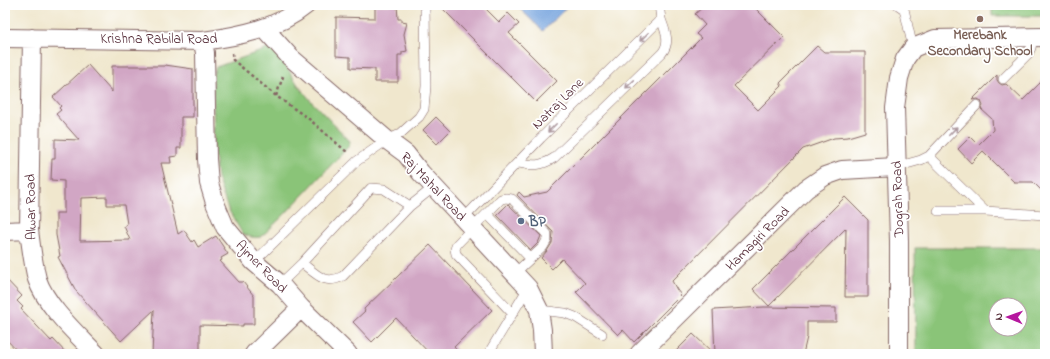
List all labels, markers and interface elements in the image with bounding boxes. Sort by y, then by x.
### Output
marker: Merebank Secondary School [975,14,985,24]
place label: Merebank Secondary School [927,25,1033,64]
street label: Krishna Rabilal Road [101,29,218,50]
one-way arrow [639,32,649,42]
street label: Natraj Lane [527,73,589,135]
one-way arrow [625,79,635,89]
one-way arrow [547,123,557,133]
one-way arrow [948,126,958,136]
street label: Raj Mahal Road [395,148,471,227]
street label: Dograh Road [887,160,911,238]
street label: Alwar Road [20,174,43,240]
street label: Hamagiri Road [721,202,796,277]
place label: BP [528,212,546,233]
marker: BP [516,216,526,226]
street label: Ajmer Road [230,236,292,298]
north arrow [988,297,1028,337]
text: N [991,313,1007,321]

